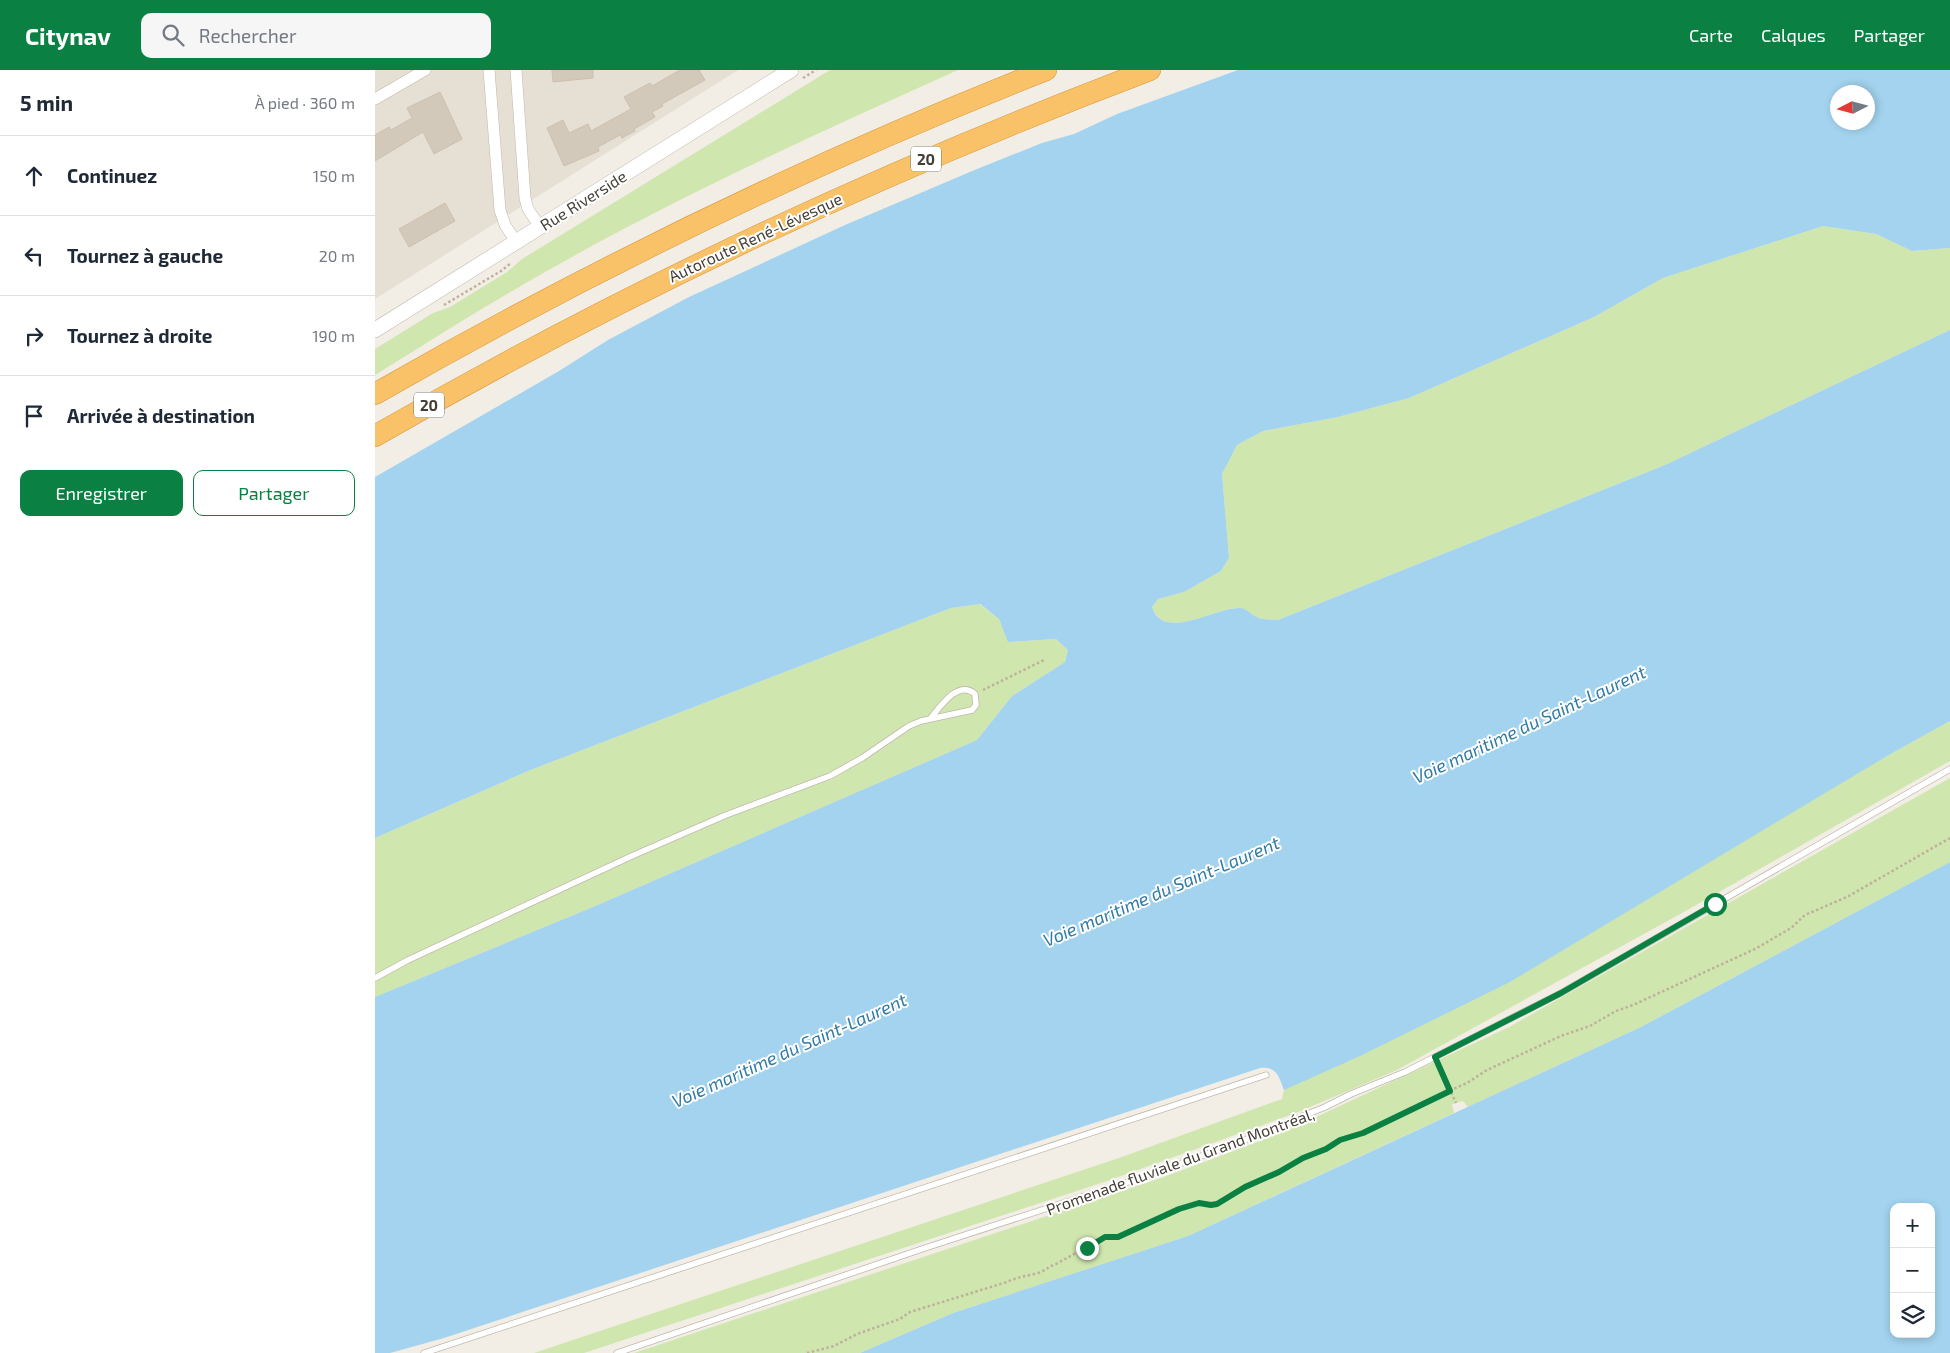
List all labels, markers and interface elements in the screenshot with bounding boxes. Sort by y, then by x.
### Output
search box [141,13,491,58]
text: Citynav [25,21,111,50]
icon: search [159,21,187,49]
text: Rechercher [199,24,297,47]
text: Carte [1689,24,1733,46]
text: Calques [1761,24,1826,46]
text: Partager [1854,24,1925,46]
north arrow [1830,85,1875,130]
text: 5 min [20,90,73,115]
text: À pied · 360 m [255,93,355,112]
road number: 20 [911,146,941,172]
icon: ahead [20,162,48,190]
text: Continuez [67,164,157,187]
text: 150 m [313,166,355,185]
street label: Rue Riverside [536,166,630,234]
street label: Autoroute René-Lévesque [665,188,845,286]
icon: left [20,242,48,270]
text: Tournez à gauche [67,244,223,267]
text: 20 m [319,246,355,265]
icon: right [20,322,48,350]
text: Tournez à droite [67,324,213,347]
text: 190 m [312,326,355,345]
road number: 20 [414,392,444,418]
icon: arrive [20,402,48,430]
text: Arrivée à destination [67,404,255,427]
button: Enregistrer [20,470,183,516]
button: Partager [193,470,355,516]
water label: Voie maritime du Saint-Laurent [1409,660,1649,788]
water label: Voie maritime du Saint-Laurent [1039,831,1283,951]
route start [1704,893,1727,916]
water label: Voie maritime du Saint-Laurent [668,988,910,1112]
street label: Promenade fluviale du Grand Montréal, [1043,1103,1317,1219]
map controls [1890,1203,1935,1338]
button: + [1890,1203,1935,1248]
route end [1076,1237,1099,1260]
button: − [1890,1248,1935,1293]
button: layers [1890,1293,1935,1338]

